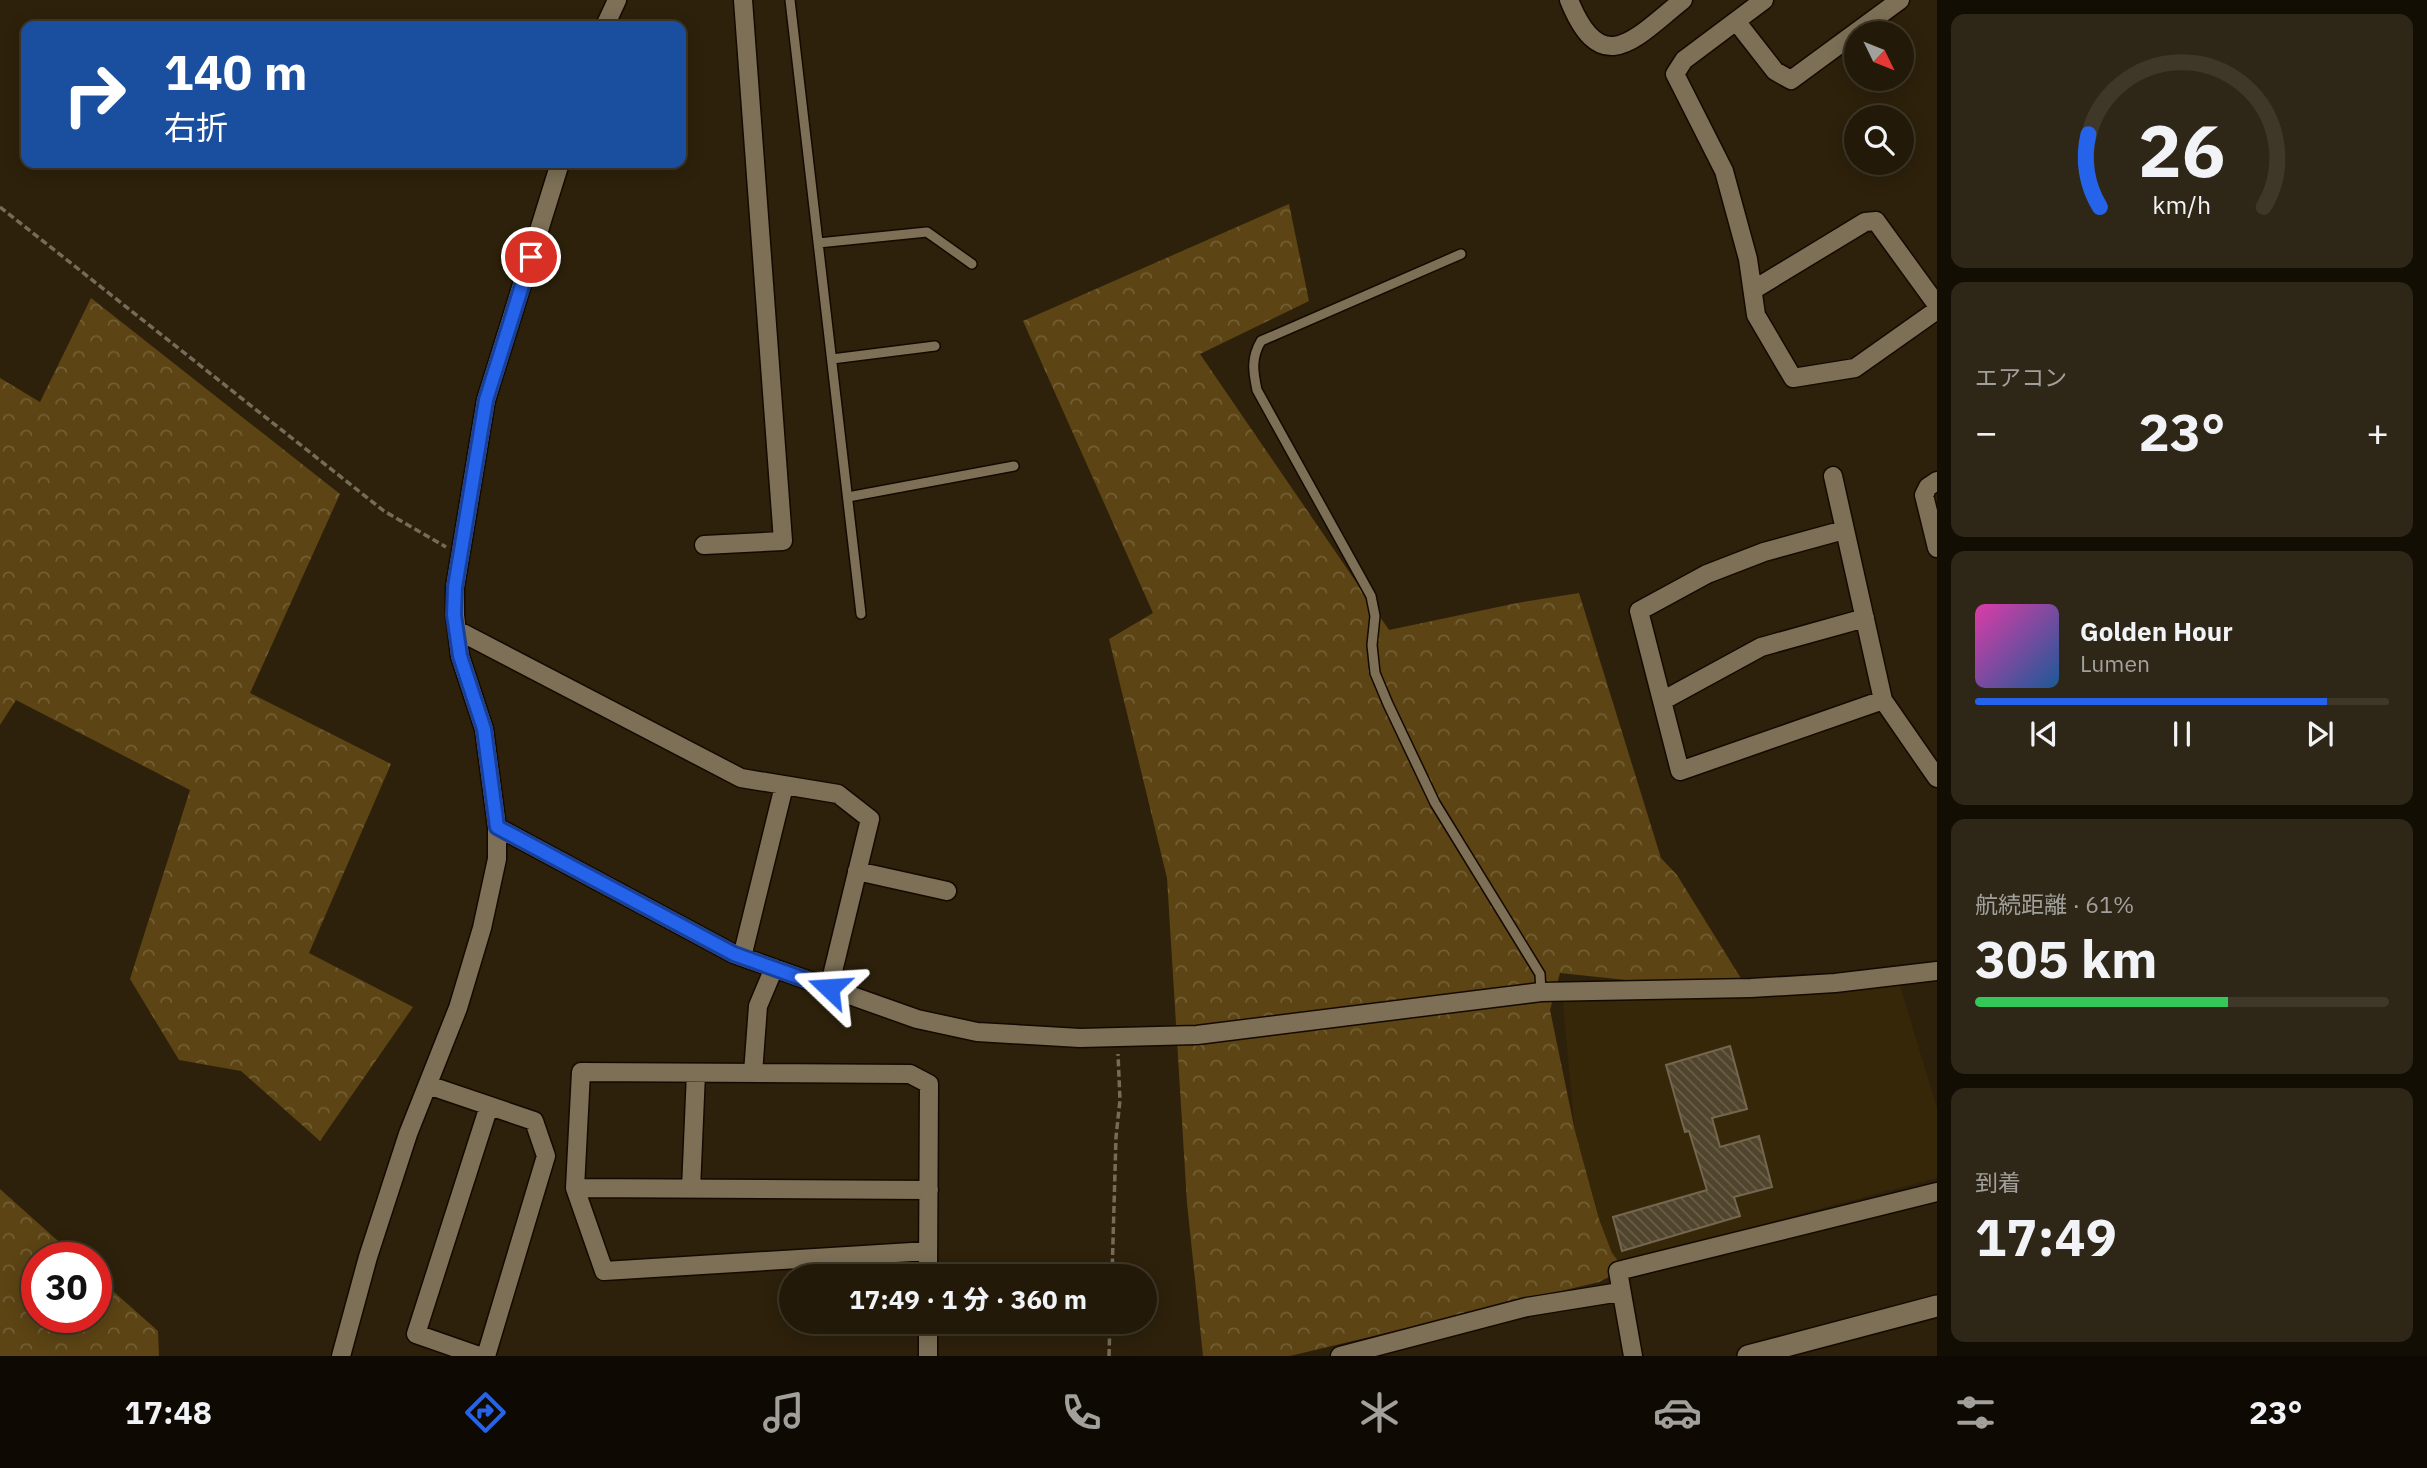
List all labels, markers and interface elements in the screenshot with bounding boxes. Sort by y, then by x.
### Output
north arrow [1844,21,1914,91]
map controls [1844,21,1914,175]
text: 140 m [164,40,308,103]
icon: right [49,49,140,140]
text: 26 [2138,103,2226,198]
button: search [1844,105,1914,175]
text: 右折 [164,106,228,148]
text: km/h [2153,188,2211,221]
pin [501,227,561,287]
icon: arrive [512,238,550,276]
text: エアコン [1975,362,2067,392]
text: 23° [2139,398,2225,465]
text: − [1975,407,1998,456]
text: + [2366,407,2389,456]
text: Golden Hour [2080,614,2233,648]
text: Lumen [2080,648,2150,678]
icon: previous [2025,715,2063,753]
icon: pause [2163,715,2201,753]
icon: next [2301,715,2339,753]
text: 航続距離 · 61% [1975,889,2134,919]
text: 305 km [1975,925,2157,992]
position arrow [792,951,866,1025]
text: 到着 [1975,1167,2021,1197]
text: 17:49 [1975,1203,2117,1270]
speed limit sign: 30 [21,1242,112,1333]
text: 17:49 · 1 分 · 360 m [849,1282,1087,1316]
icon: directions [461,1388,510,1437]
icon: music [759,1388,808,1437]
icon: phone [1057,1388,1106,1437]
icon: climate [1355,1388,1404,1437]
icon: car [1653,1388,1702,1437]
icon: filters [1951,1388,2000,1437]
text: 17:48 [125,1391,212,1433]
text: 23° [2249,1391,2302,1433]

